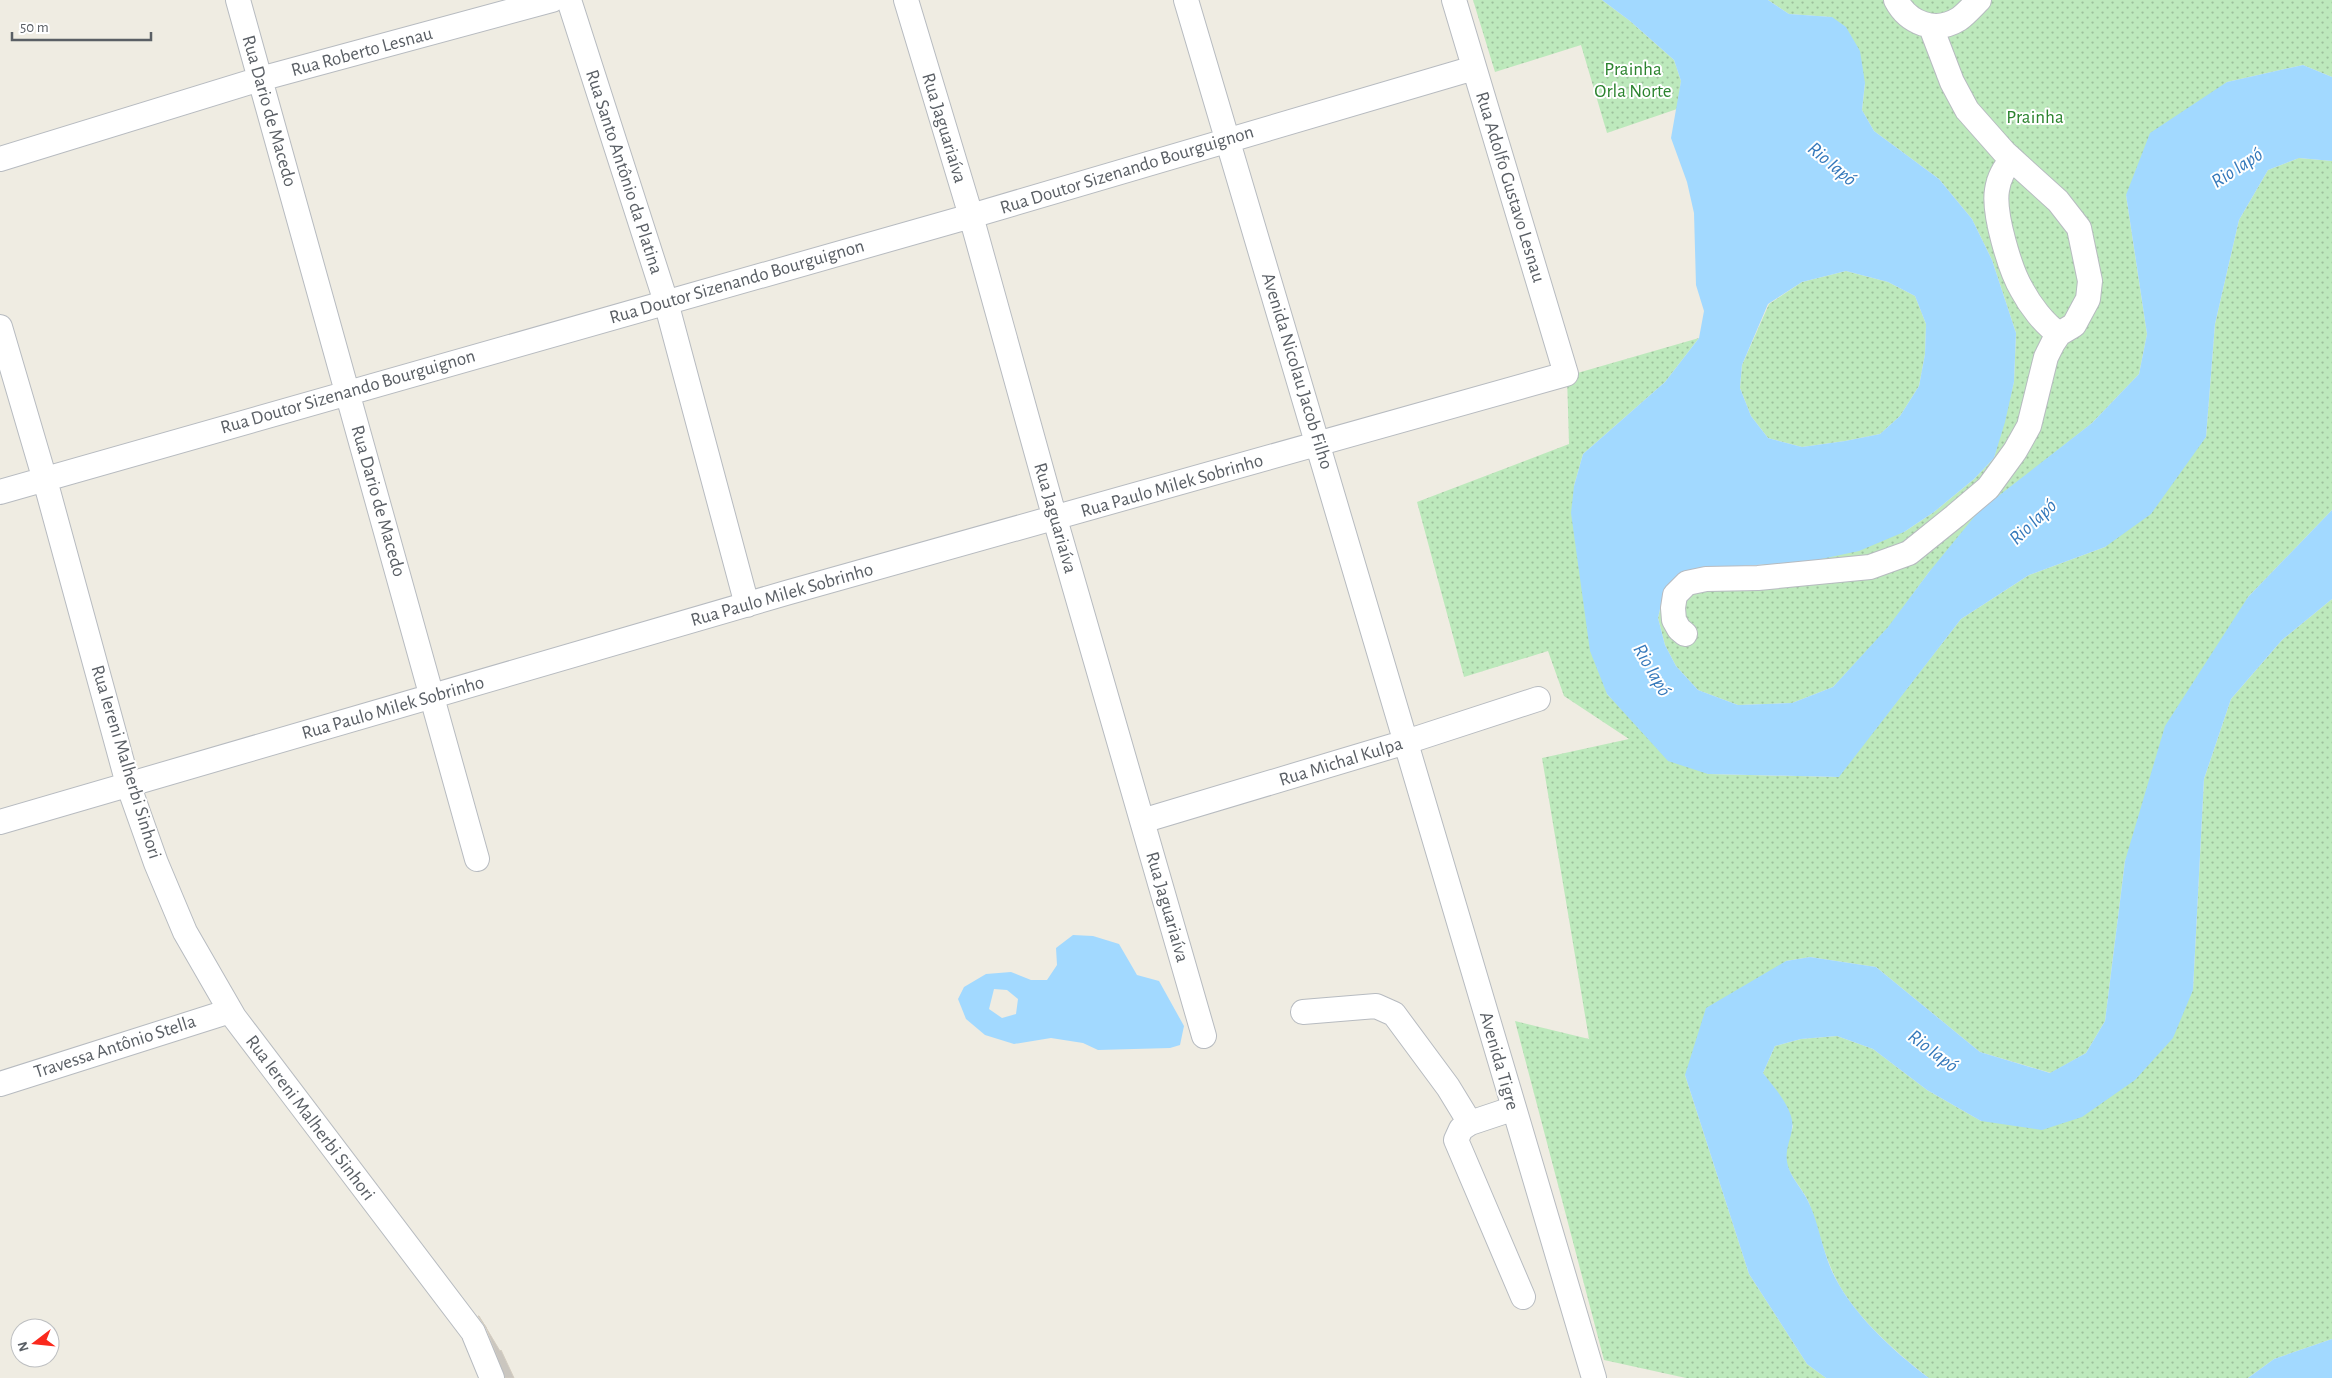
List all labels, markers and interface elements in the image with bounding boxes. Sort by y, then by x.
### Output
scale bar [12,10,151,42]
text: 50 m [20,20,49,35]
street label: Rua Roberto Lesnau [289,24,435,80]
street label: Rua Dario de Macedo [238,33,300,189]
park label: Prainha Orla Norte [1594,60,1672,101]
street label: Rua Santo Antônio da Platina [582,67,666,277]
street label: Rua Jaguariaíva [918,71,970,186]
street label: Rua Adolfo Gustavo Lesnau [1472,89,1548,285]
park label: Prainha [2006,108,2064,127]
street label: Rua Doutor Sizenando Bourguignon [998,122,1256,218]
water label: Rio Iapó [1804,138,1860,190]
water label: Rio Iapó [2208,144,2266,192]
street label: Rua Doutor Sizenando Bourguignon [607,236,867,328]
street label: Avenida Nicolau Jacob Filho [1258,270,1336,472]
street label: Rua Doutor Sizenando Bourguignon [218,346,478,438]
street label: Rua Dario de Macedo [347,423,409,579]
street label: Rua Paulo Milek Sobrinho [1079,451,1265,521]
street label: Rua Jaguariaíva [1030,460,1080,576]
water label: Rio Iapó [2005,495,2061,549]
street label: Rua Paulo Milek Sobrinho [689,560,875,630]
water label: Rio Iapó [1629,640,1675,700]
street label: Rua Iereni Malherbi Sinhori [87,663,165,861]
street label: Rua Paulo Milek Sobrinho [300,673,486,743]
street label: Rua Michal Kulpa [1277,734,1405,790]
street label: Rua Jaguariaíva [1142,849,1192,965]
street label: Avenida Tigre [1476,1010,1522,1112]
street label: Travessa Antônio Stella [32,1012,199,1082]
water label: Rio Iapó [1904,1026,1962,1076]
street label: Rua Iereni Malherbi Sinhori [242,1032,378,1204]
north arrow [10,1318,60,1368]
text: N [15,1340,32,1353]

